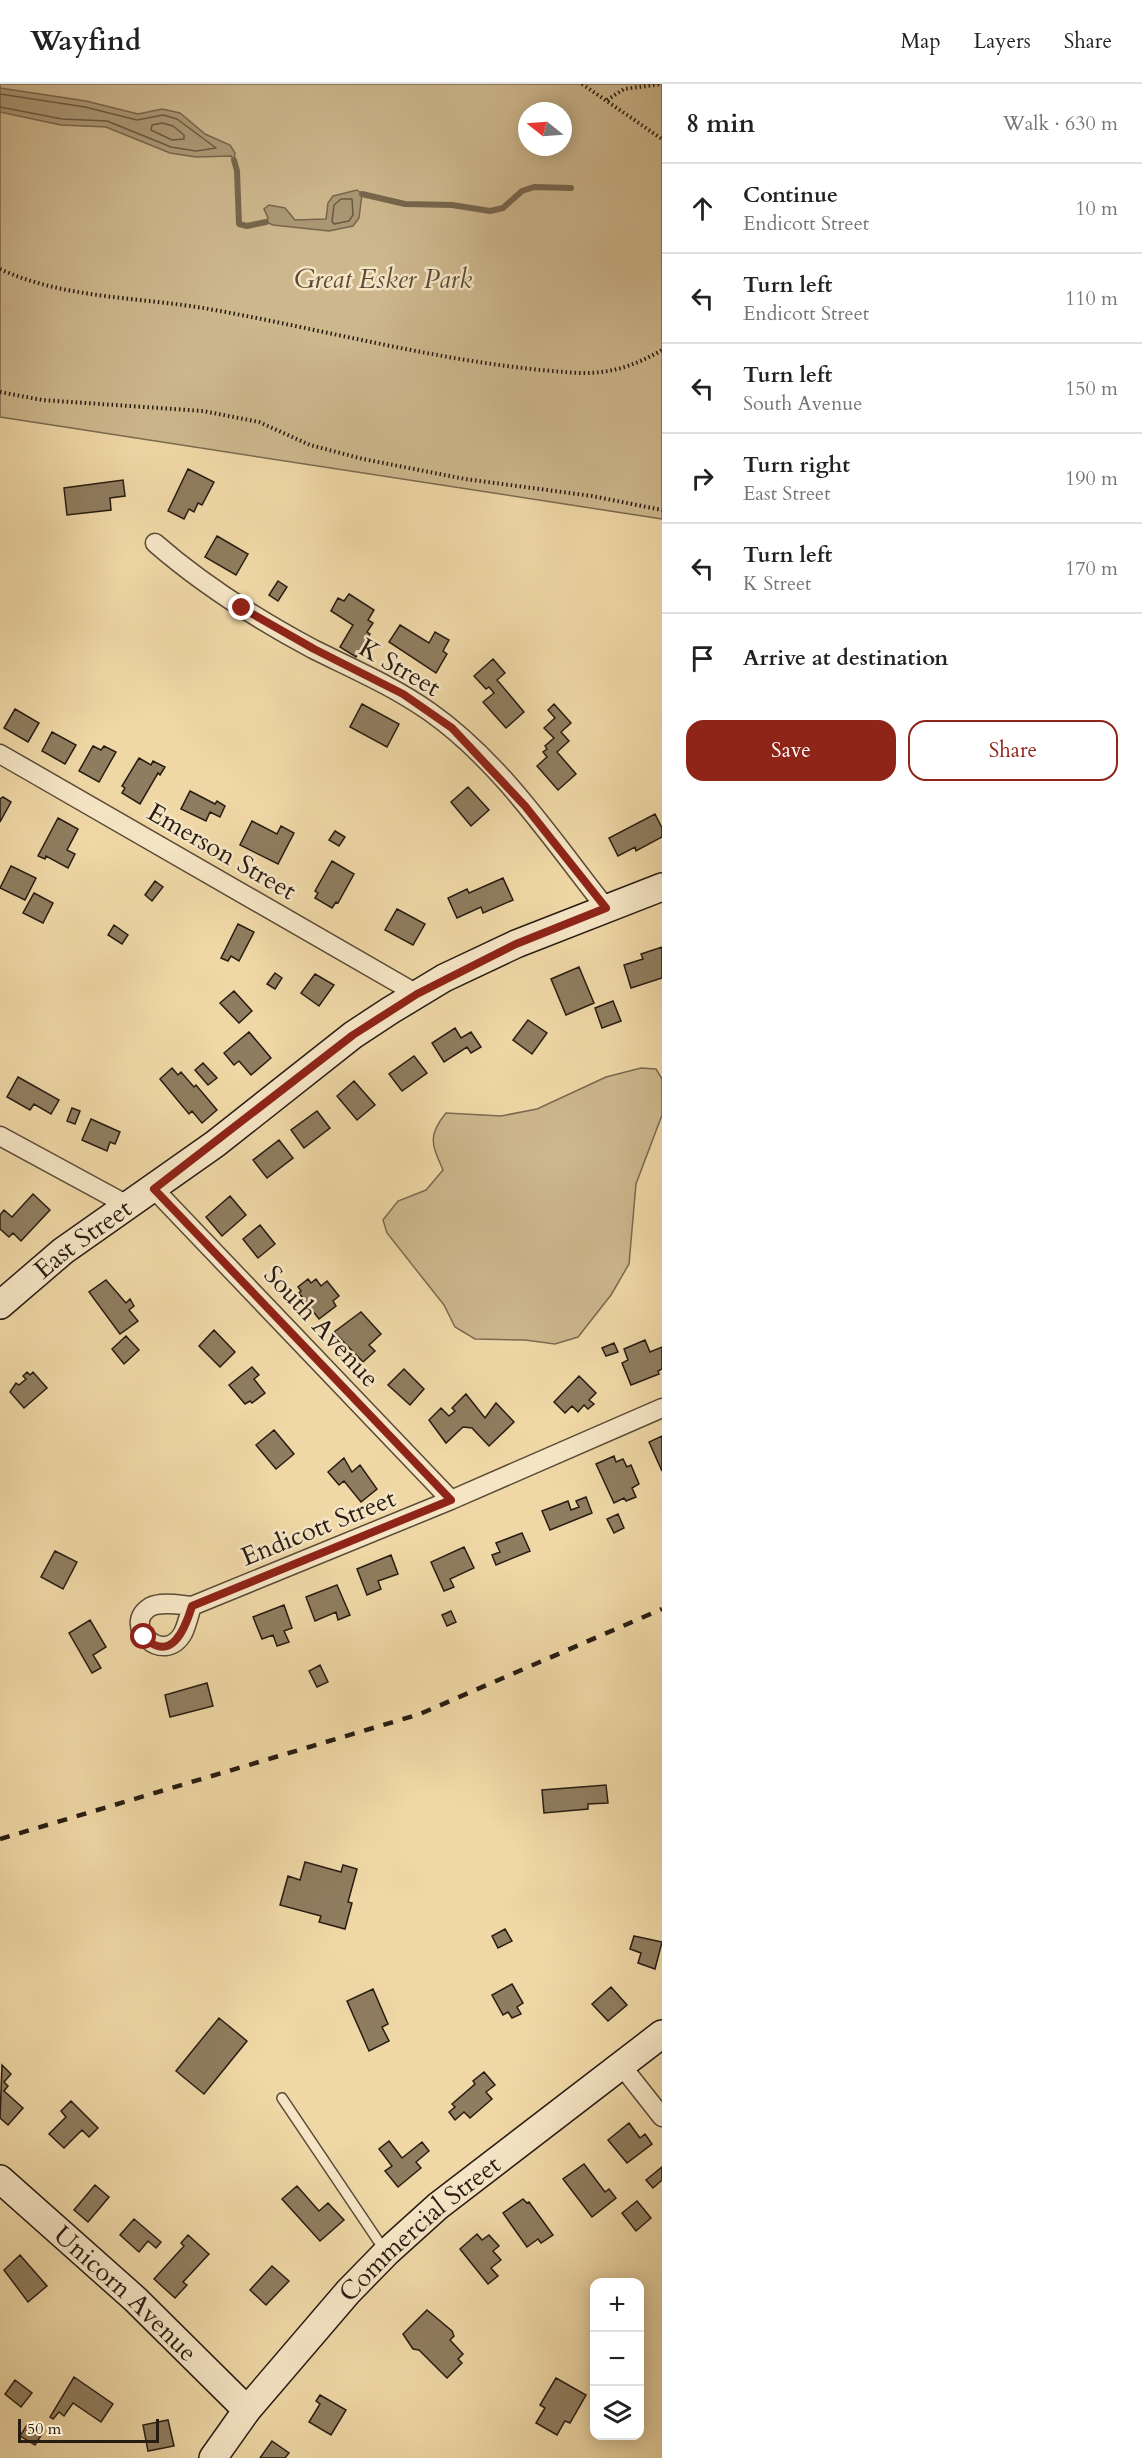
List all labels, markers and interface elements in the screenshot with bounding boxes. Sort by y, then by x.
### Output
text: Wayfind [30,22,141,60]
text: Map [901,27,941,56]
text: Layers [974,27,1031,56]
text: Share [1064,27,1112,56]
north arrow [518,102,572,156]
text: 8 min [686,106,755,141]
text: Walk · 630 m [1003,110,1118,137]
text: Continue [743,180,838,210]
icon: ahead [686,192,719,225]
text: 10 m [1075,195,1118,222]
text: Endicott Street [743,210,869,237]
park label: Great Esker Park [294,262,472,297]
text: Turn left [743,270,832,300]
icon: left [686,282,719,315]
text: 110 m [1065,285,1118,312]
text: Endicott Street [743,300,869,327]
text: Turn left [743,360,832,390]
icon: left [686,372,719,405]
text: 150 m [1065,375,1118,402]
text: South Avenue [743,390,862,417]
text: Turn right [743,450,850,480]
icon: right [686,462,719,495]
text: 190 m [1065,465,1118,492]
text: East Street [743,480,830,507]
text: Turn left [743,540,832,570]
icon: left [686,552,719,585]
text: 170 m [1065,555,1118,582]
text: K Street [743,570,811,597]
route end [228,594,254,620]
street label: K Street [353,630,447,705]
icon: arrive [686,642,719,675]
text: Arrive at destination [743,643,948,673]
button: Save [686,720,896,781]
button: Share [908,720,1118,781]
street label: Emerson Street [141,795,303,908]
street label: East Street [26,1191,139,1287]
street label: South Avenue [256,1258,387,1395]
street label: Endicott Street [236,1481,401,1574]
route start [130,1623,156,1649]
street label: Commercial Street [331,2147,508,2310]
street label: Unicorn Avenue [46,2218,205,2369]
map controls [590,2278,644,2440]
button: + [590,2278,644,2332]
button: − [590,2332,644,2386]
button: layers [590,2386,644,2440]
scale bar [18,2416,159,2444]
text: 50 m [27,2418,61,2440]

